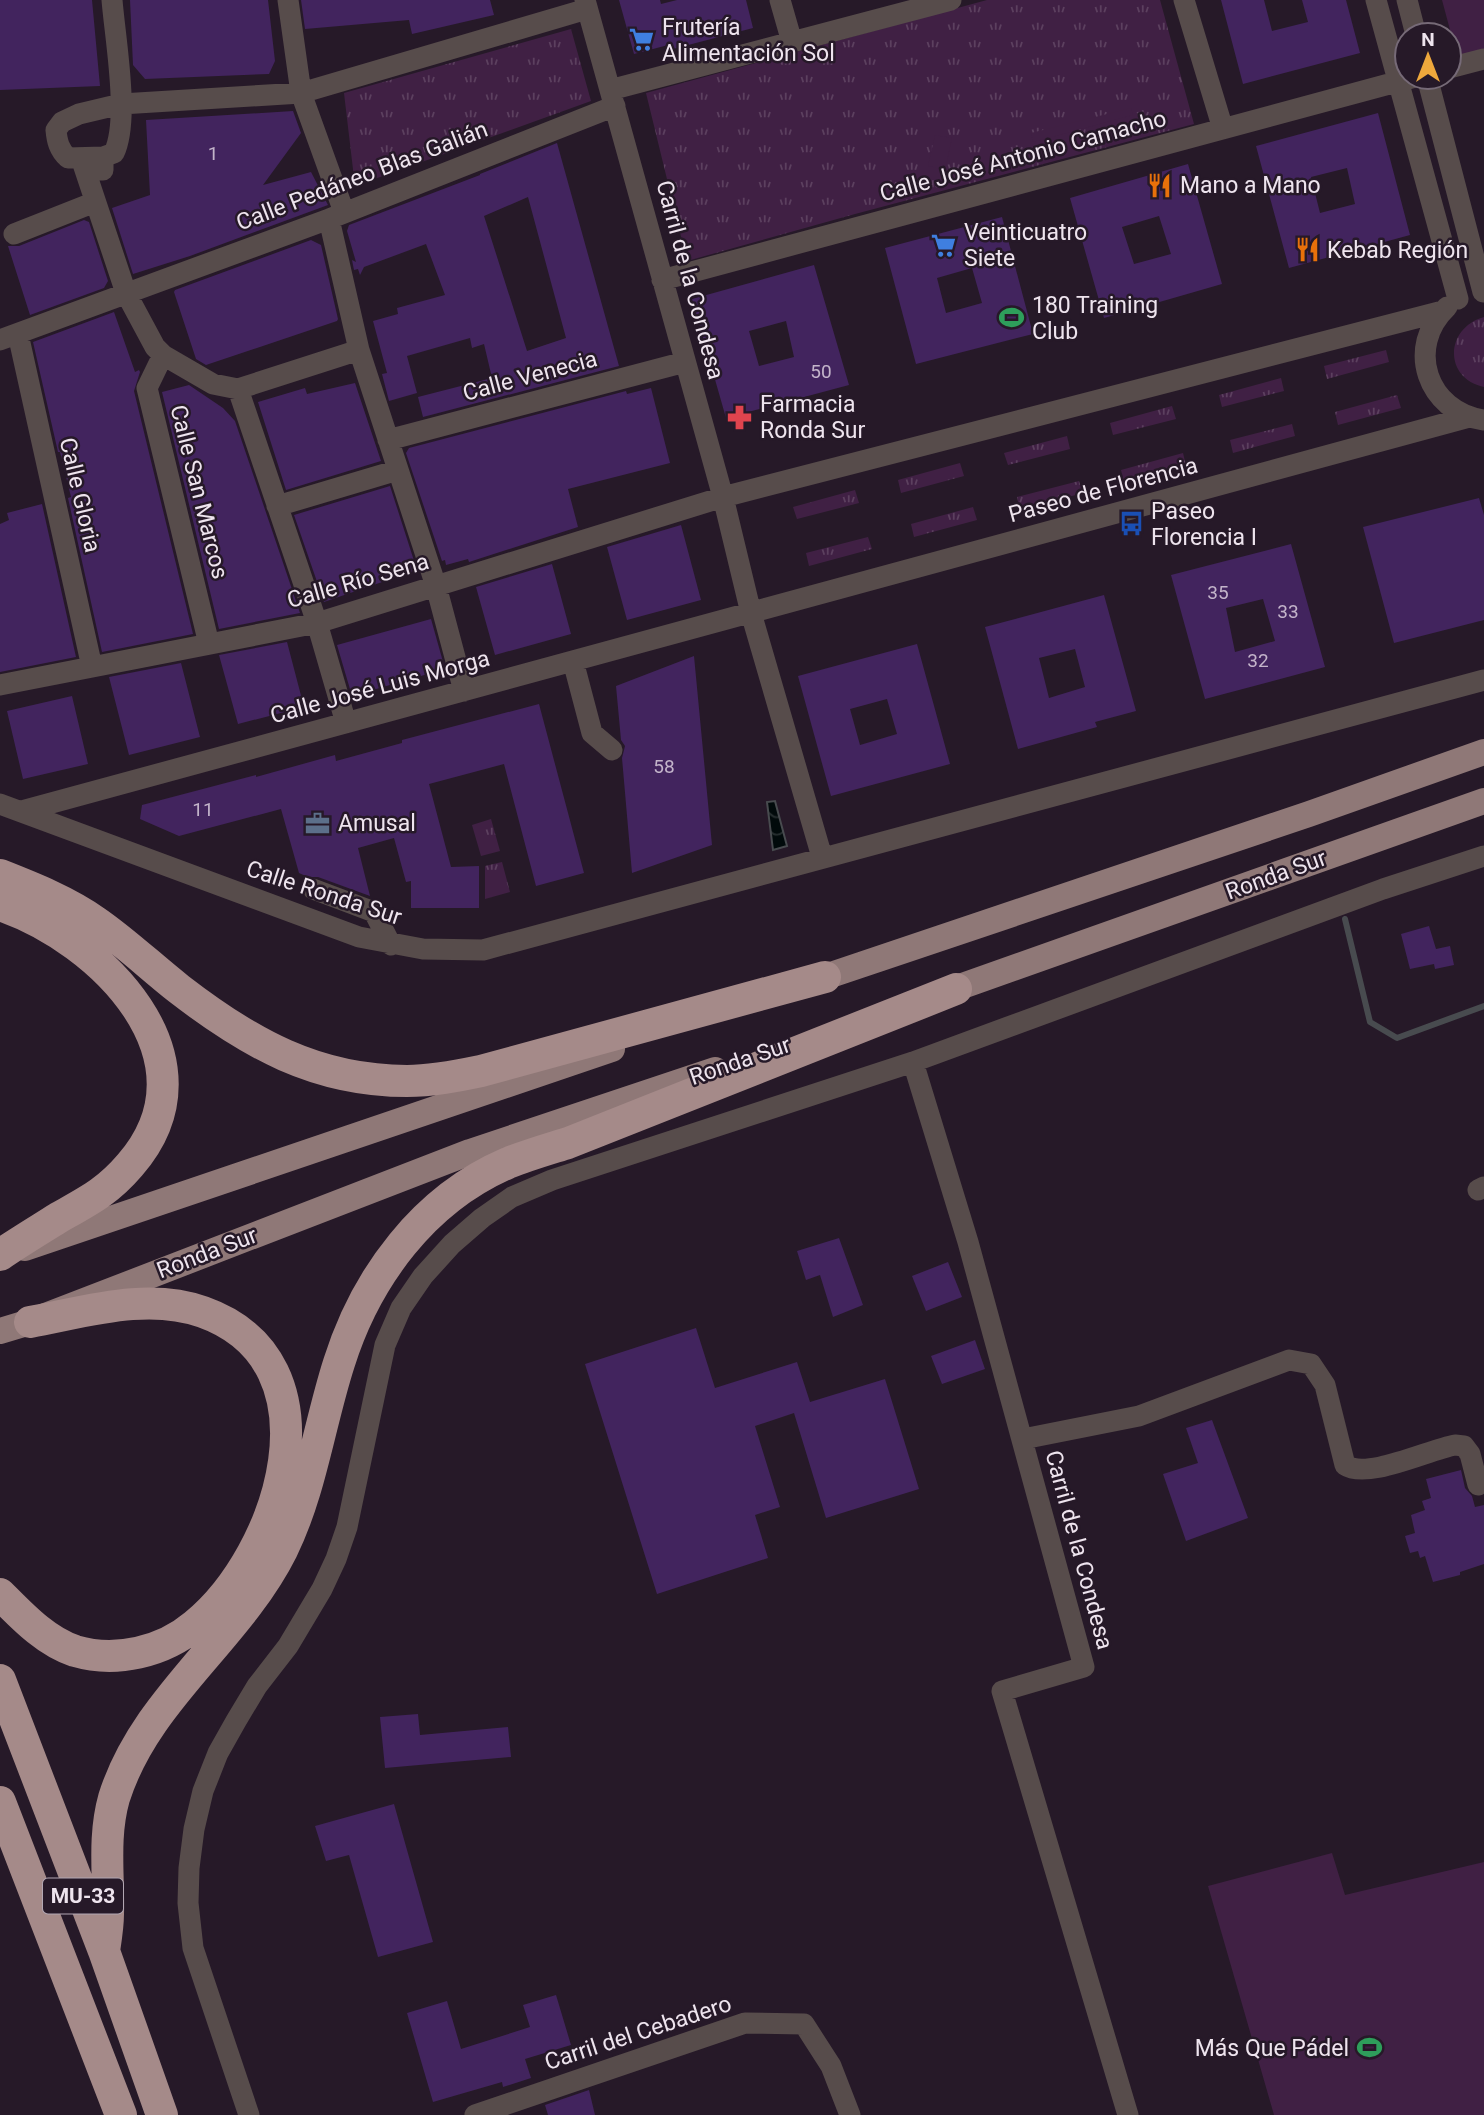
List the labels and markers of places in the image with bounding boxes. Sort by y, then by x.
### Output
place label: Frutería Alimentación Sol [662,14,835,67]
supermarket icon: Frutería Alimentación Sol [628,26,656,54]
restaurant icon: Mano a Mano [1146,171,1174,199]
place label: Mano a Mano [1180,172,1321,199]
place label: Veinticuatro Siete [964,219,1087,272]
supermarket icon: Veinticuatro Siete [930,231,958,259]
restaurant icon: Kebab Región [1293,236,1321,264]
place label: Kebab Región [1327,237,1468,264]
place label: 180 Training Club [1032,292,1158,345]
sports icon: 180 Training Club [998,304,1026,332]
place label: Farmacia Ronda Sur [760,391,866,444]
pharmacy icon: Farmacia Ronda Sur [726,403,754,431]
place label: Paseo Florencia I [1151,498,1257,551]
bus stop icon: Paseo Florencia I [1117,510,1145,538]
office icon: Amusal [304,809,332,837]
place label: Amusal [338,810,416,837]
sports icon: Más Que Pádel [1355,2034,1383,2062]
place label: Más Que Pádel [1195,2035,1349,2062]

